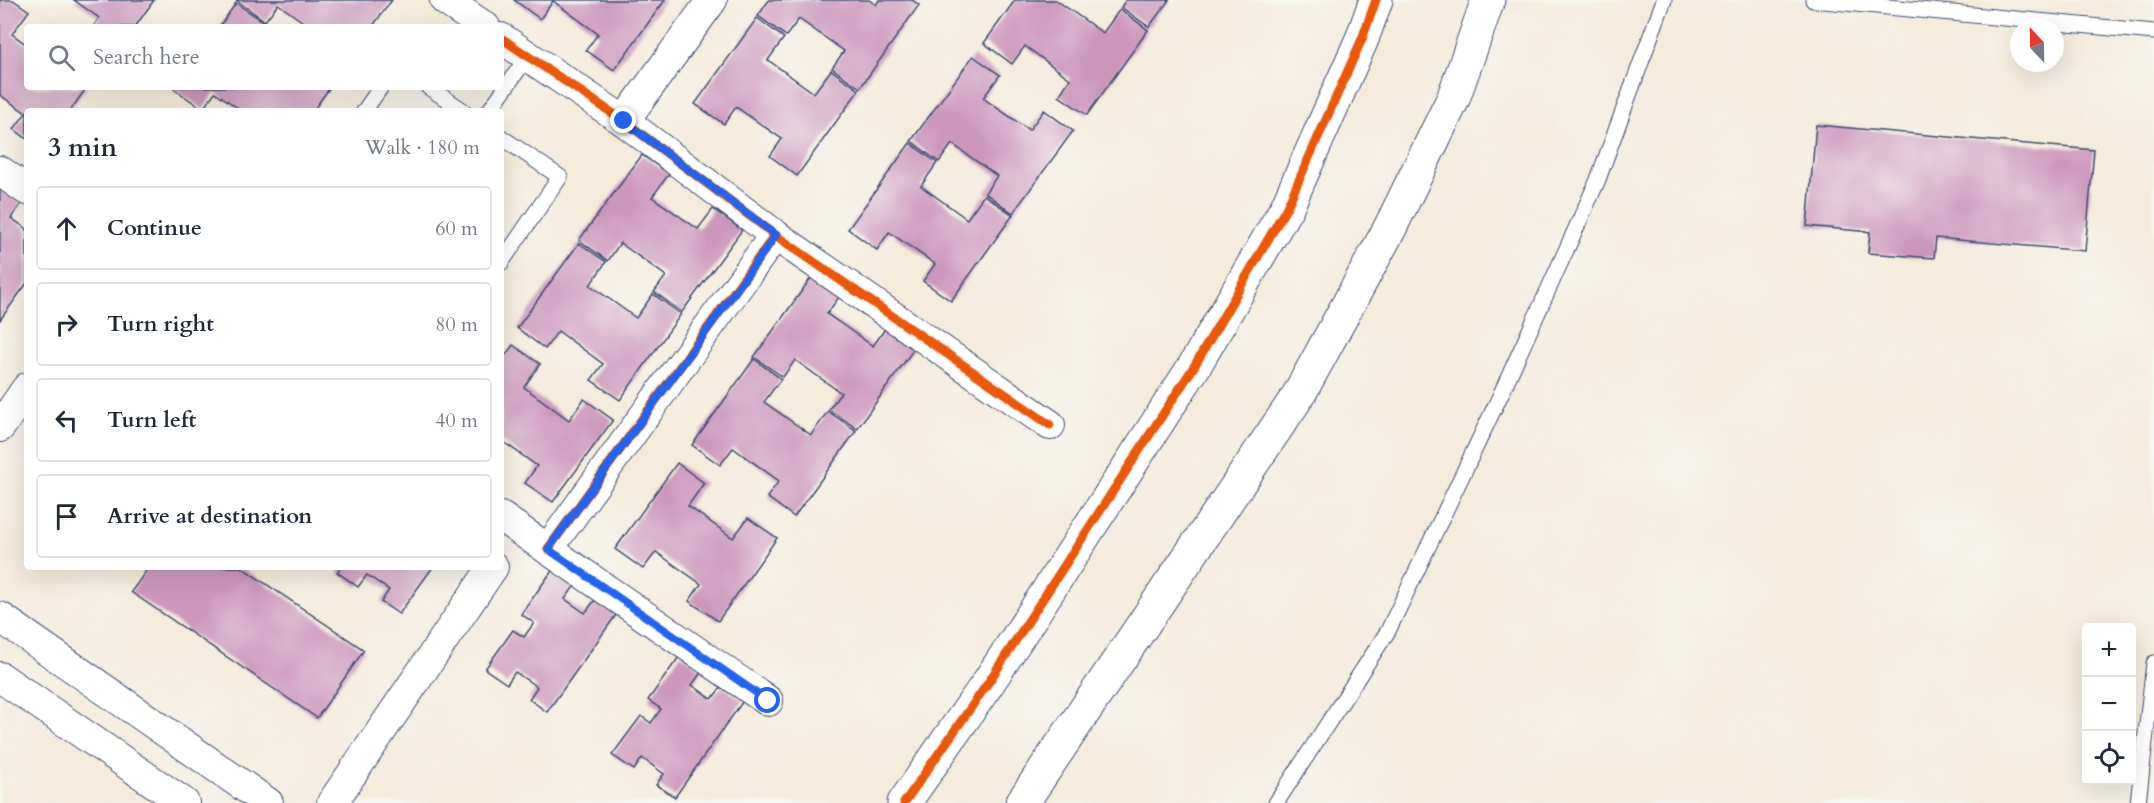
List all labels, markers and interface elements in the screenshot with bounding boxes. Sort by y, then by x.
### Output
north arrow [2010,18,2064,72]
search box [24,24,504,90]
icon: search [45,41,78,74]
text: Search here [93,42,200,72]
route end [610,107,636,133]
text: 3 min [48,130,117,165]
text: Walk · 180 m [365,134,480,161]
icon: ahead [50,212,83,245]
text: Continue [107,213,202,243]
text: 60 m [435,215,478,242]
icon: right [50,308,83,341]
text: Turn right [107,309,214,339]
text: 80 m [435,311,478,338]
icon: left [50,404,83,437]
text: Turn left [107,405,196,435]
text: 40 m [435,407,478,434]
icon: arrive [50,500,83,533]
text: Arrive at destination [107,501,312,531]
map controls [2082,623,2136,785]
button: + [2082,623,2136,677]
button: − [2082,677,2136,731]
route start [754,687,780,713]
button: locate [2082,731,2136,785]

